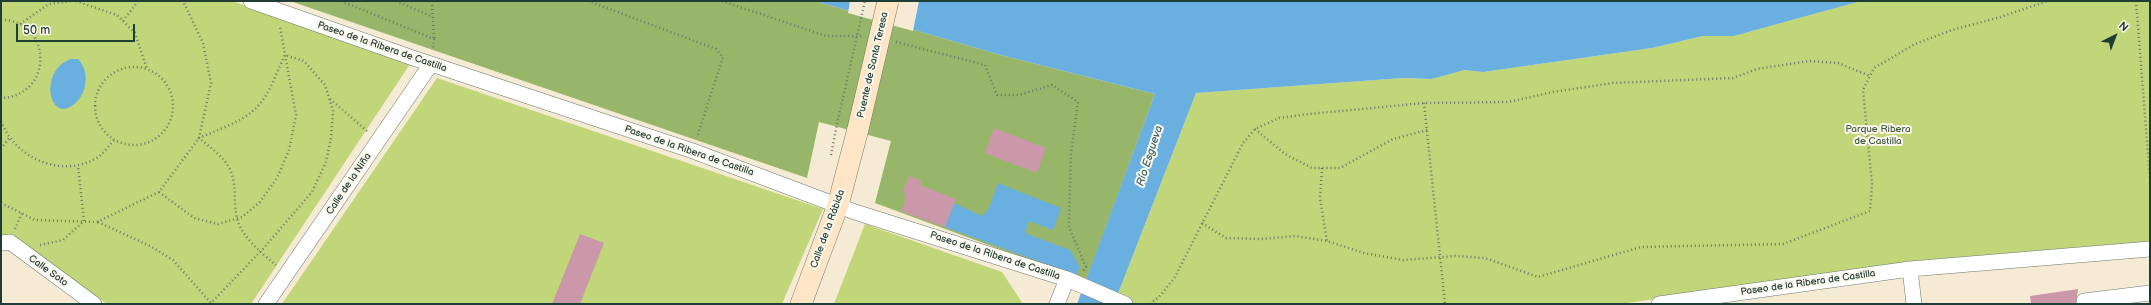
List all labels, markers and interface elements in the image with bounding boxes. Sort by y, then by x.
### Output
street label: Puente de Santa Teresa [855,11,891,119]
scale bar [18,16,137,42]
north arrow [2095,16,2135,56]
street label: Paseo de la Ribera de Castilla [316,19,448,75]
text: N [2116,19,2131,34]
text: 50 m [23,23,50,38]
street label: Paseo de la Ribera de Castilla [623,123,755,179]
park label: Parque Ribera de Castilla [1845,123,1911,146]
water label: Río Esgueva [1134,124,1166,188]
street label: Calle de la Niña [324,151,374,217]
street label: Calle de la Rábida [808,188,848,270]
street label: Paseo de la Ribera de Castilla [928,229,1062,283]
street label: Calle Soto [26,253,70,289]
street label: Paseo de la Ribera de Castilla [1740,268,1876,298]

